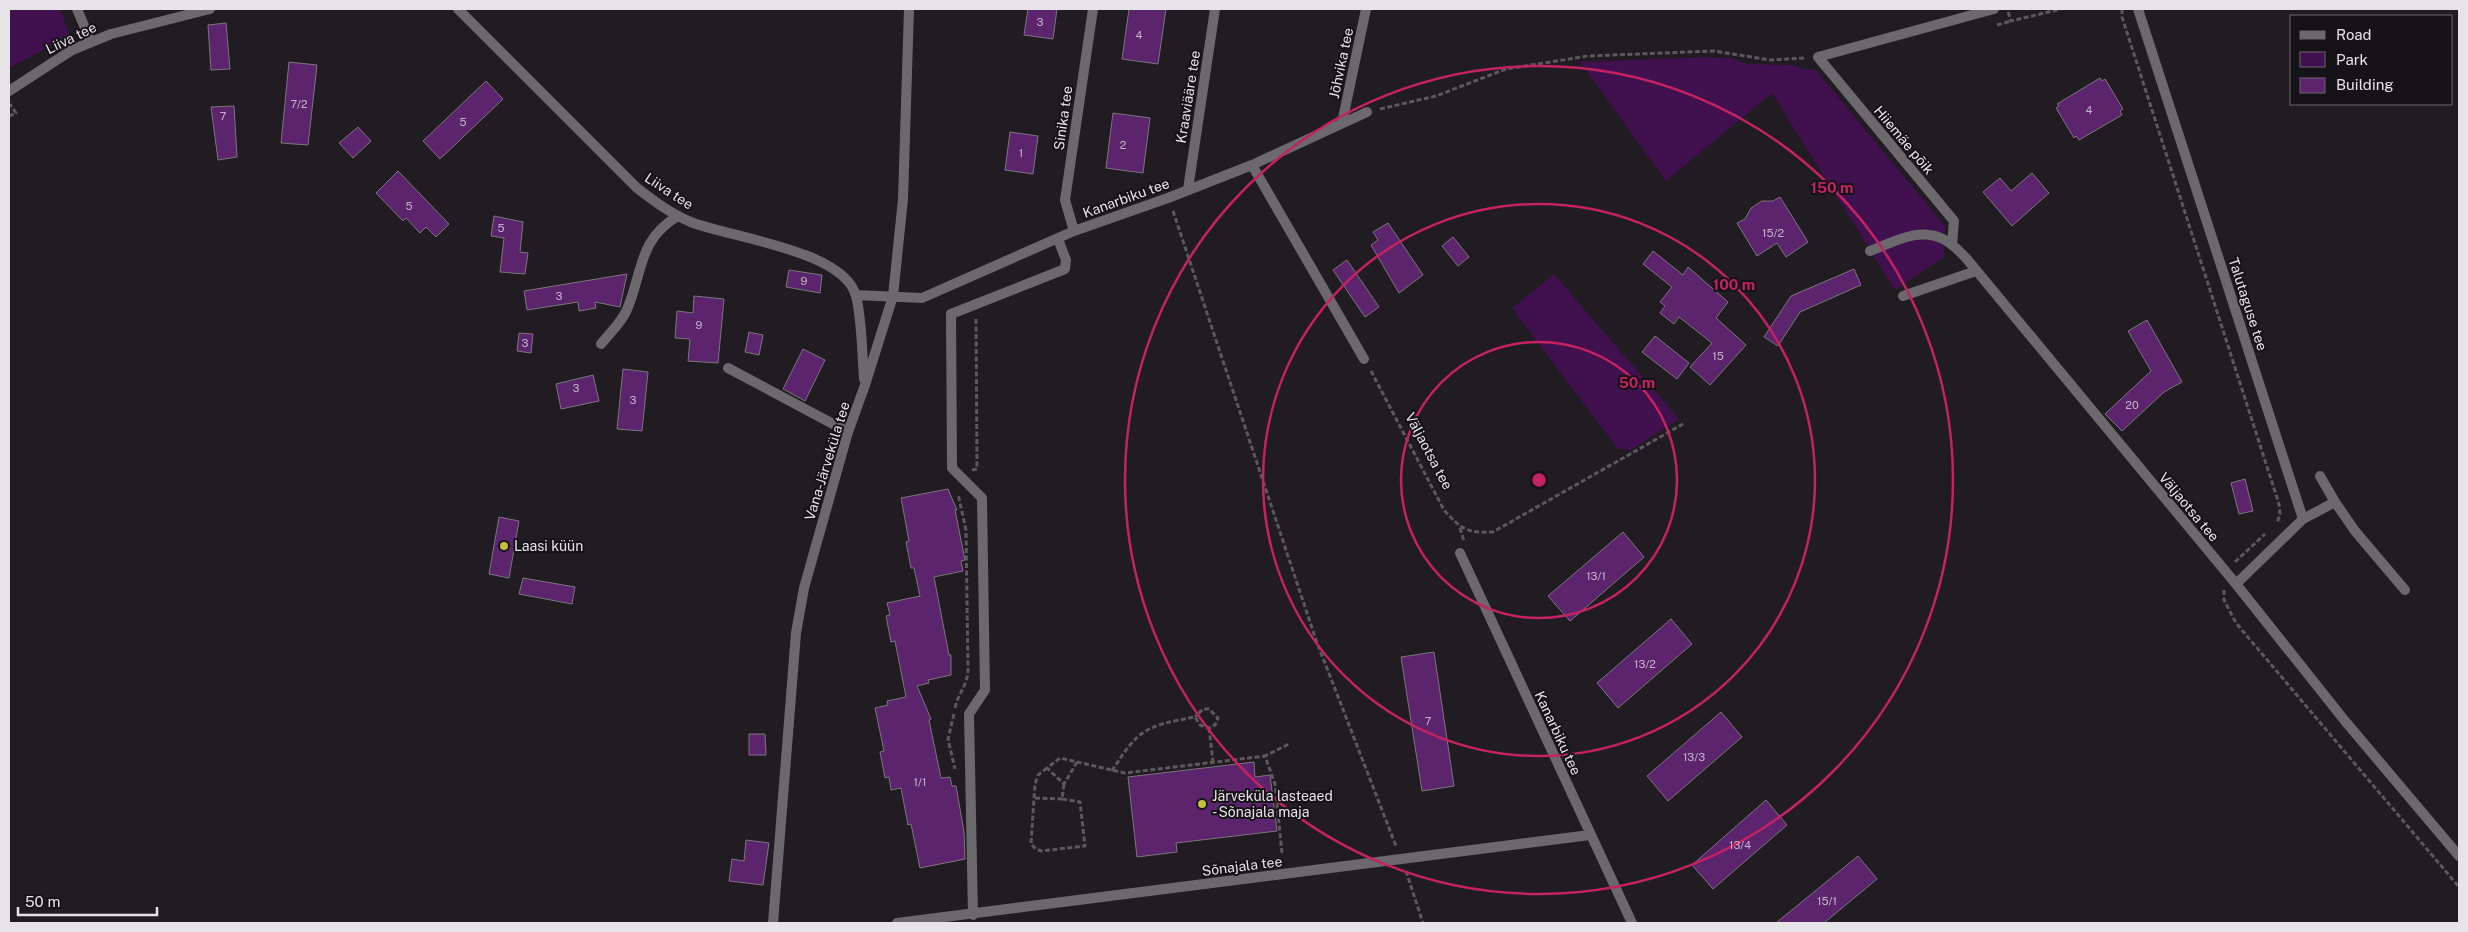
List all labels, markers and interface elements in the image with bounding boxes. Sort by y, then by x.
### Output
legend [2290,15,2453,105]
house number: 3 [1037,16,1044,28]
street label: Liiva tee [43,19,99,57]
street label: Jõhvika tee [1326,26,1356,100]
text: Road [2336,26,2372,43]
house number: 4 [1136,29,1143,41]
street label: Kraaviääre tee [1173,49,1203,145]
text: Park [2336,51,2368,68]
text: Building [2336,76,2394,93]
street label: Sinika tee [1051,85,1075,151]
house number: 7/2 [290,98,308,110]
street label: Hiiemäe põik [1871,103,1937,178]
house number: 4 [2086,104,2093,116]
house number: 7 [220,110,227,122]
house number: 5 [459,116,467,128]
house number: 2 [1120,139,1127,151]
house number: 1 [1019,147,1023,159]
street label: Liiva tee [642,170,696,213]
street label: Kanarbiku tee [1081,175,1171,221]
text: 150 m [1810,179,1854,196]
house number: 5 [405,200,413,212]
house number: 5 [497,222,505,234]
house number: 15/2 [1762,227,1784,239]
street label: Talutaguse tee [2225,256,2271,352]
house number: 9 [801,275,808,287]
text: 100 m [1713,276,1755,293]
house number: 3 [556,290,563,302]
house number: 9 [696,319,703,331]
house number: 3 [522,337,529,349]
house number: 15 [1712,350,1724,362]
text: 50 m [1619,374,1655,391]
house number: 3 [573,382,580,394]
house number: 3 [630,394,637,406]
house number: 20 [2125,399,2139,411]
street label: Vana-Järveküla tee [801,400,853,522]
street label: Väljaotsa tee [1402,410,1456,492]
street label: Väljaotsa tee [2156,469,2222,545]
centre of rings [1530,471,1548,489]
place label: Laasi küün [514,538,583,554]
marker: Laasi küün [498,540,510,552]
house number: 13/1 [1586,570,1606,582]
house number: 13/2 [1634,658,1656,670]
street label: Kanarbiku tee [1532,689,1584,778]
house number: 7 [1425,715,1432,727]
house number: 13/3 [1683,751,1705,763]
house number: 1/1 [914,776,926,788]
place label: Järveküla lasteaed - Sõnajala maja [1212,788,1333,820]
marker: Järveküla lasteaed - Sõnajala maja [1196,798,1208,810]
house number: 13/4 [1729,839,1751,851]
street label: Sõnajala tee [1201,853,1283,879]
scale bar [18,884,156,916]
text: 50 m [25,893,60,910]
house number: 15/1 [1817,895,1837,907]

